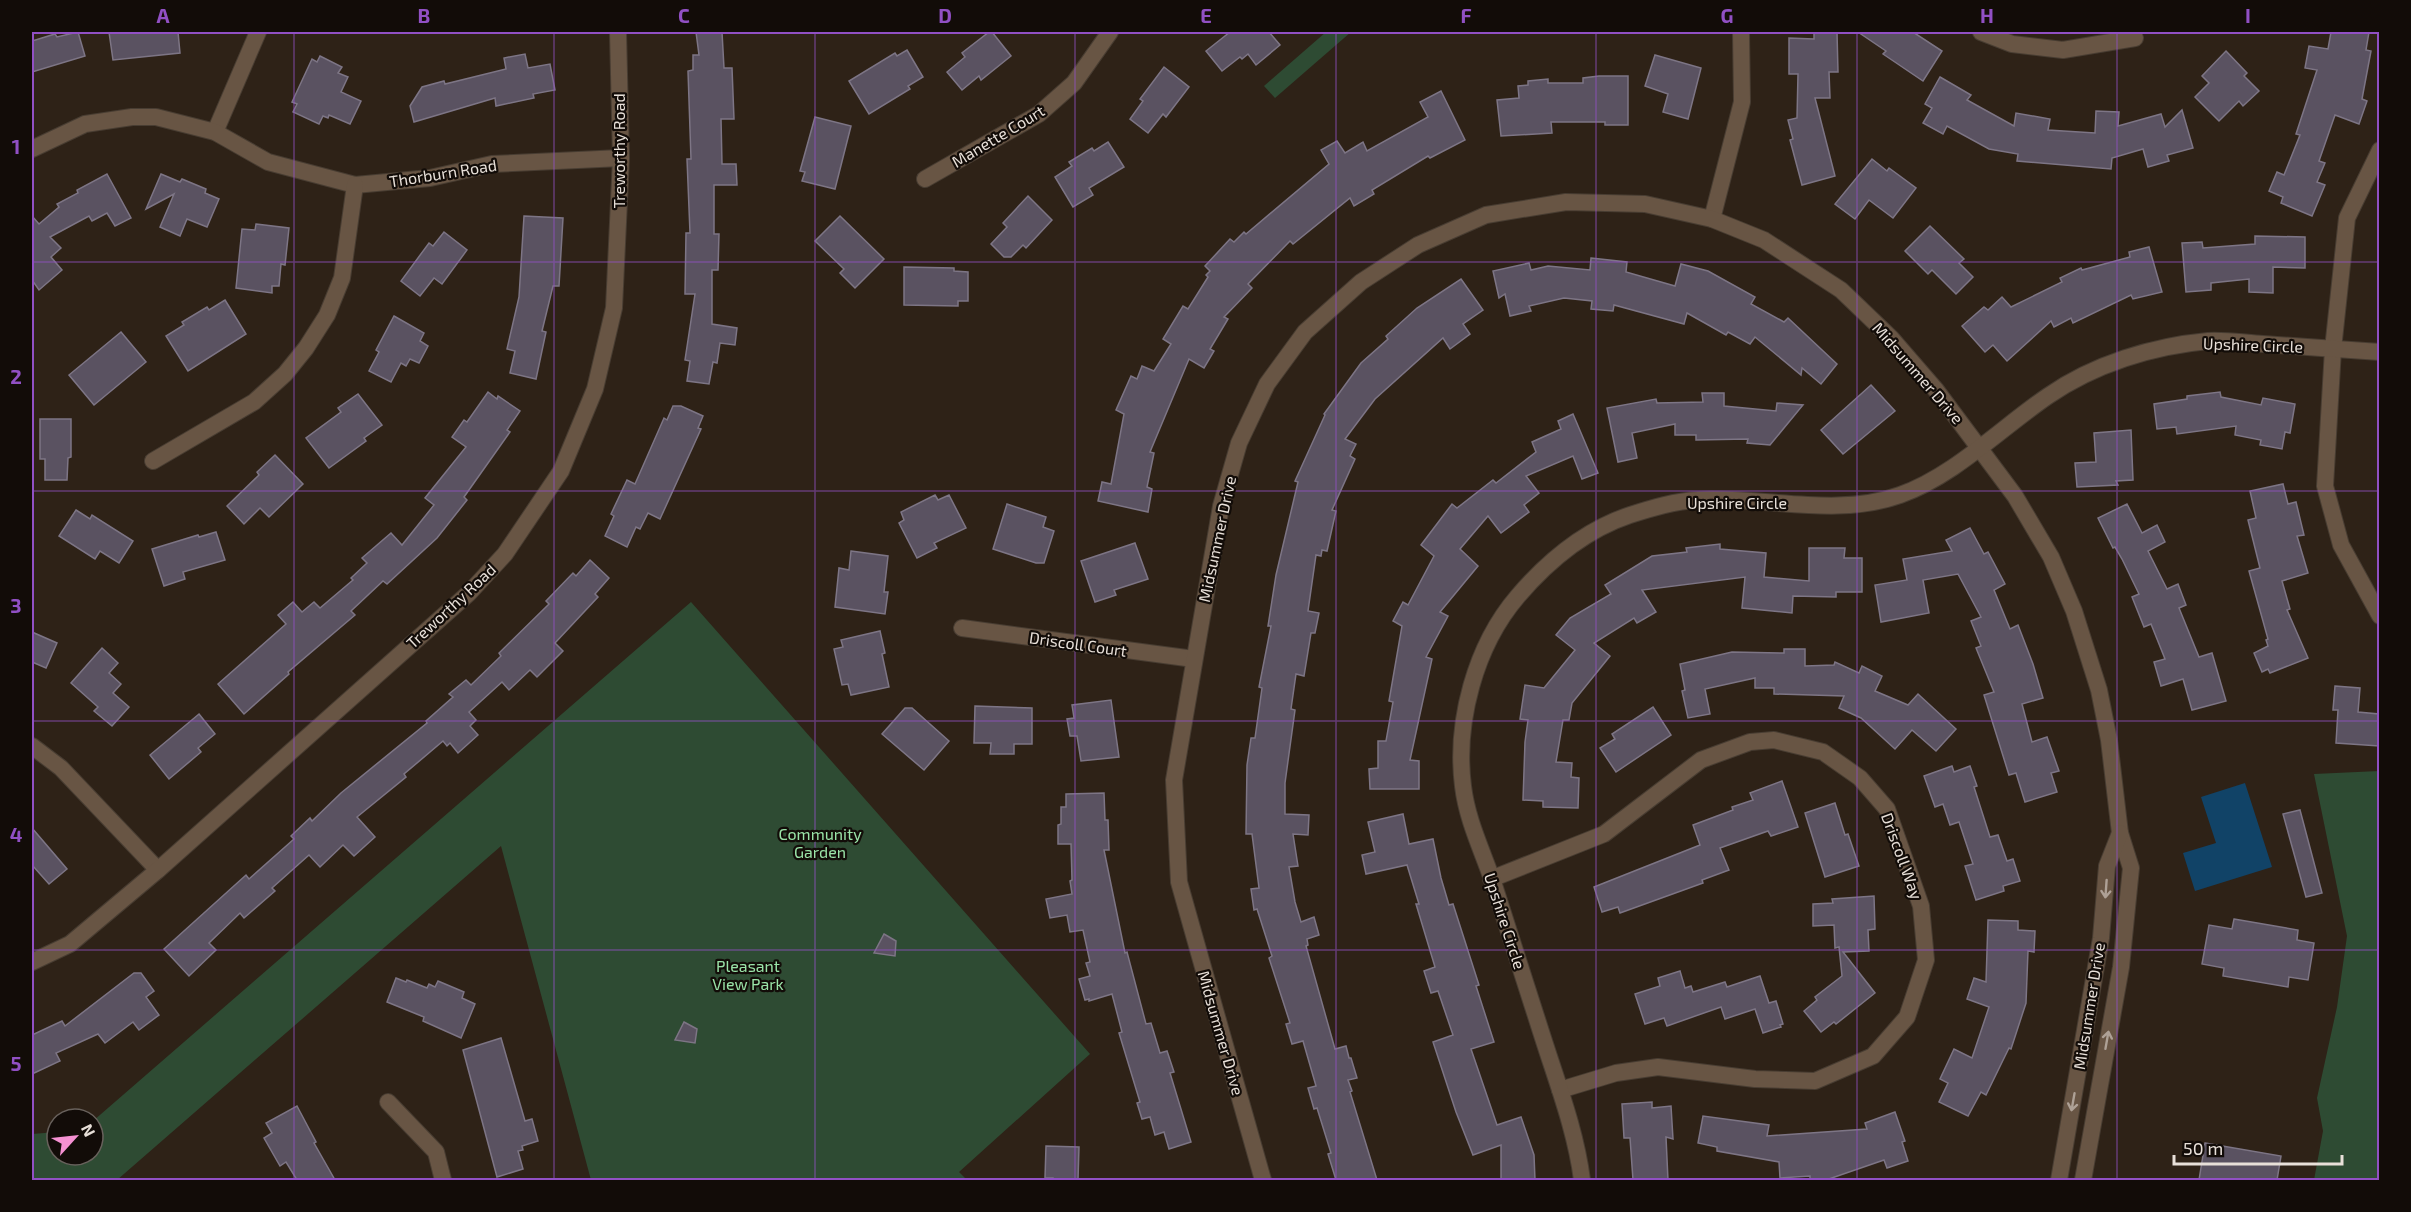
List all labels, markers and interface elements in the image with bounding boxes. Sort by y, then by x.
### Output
text: A [156,3,170,27]
text: B [418,3,430,27]
text: C [678,3,690,27]
text: D [938,3,952,27]
text: E [1200,3,1212,27]
text: F [1460,3,1472,27]
text: G [1721,3,1733,27]
text: H [1980,3,1994,27]
text: I [2245,3,2251,27]
street label: Treworthy Road [609,93,628,209]
street label: Manette Court [948,100,1048,171]
text: 1 [12,134,20,158]
street label: Thorburn Road [388,155,498,190]
street label: Midsummer Drive [1869,318,1968,427]
street label: Upshire Circle [2203,333,2303,356]
text: 2 [10,364,22,388]
street label: Midsummer Drive [1194,474,1239,604]
street label: Upshire Circle [1687,493,1787,512]
street label: Treworthy Road [402,559,499,652]
text: 3 [10,593,22,617]
street label: Driscoll Court [1028,627,1128,660]
street label: Driscoll Way [1878,810,1927,902]
text: 4 [10,822,23,846]
park label: Community Garden [778,824,862,861]
street label: Upshire Circle [1481,870,1530,971]
one-way arrow [2100,878,2111,898]
street label: Midsummer Drive [2069,941,2108,1071]
park label: Pleasant View Park [712,956,784,993]
street label: Midsummer Drive [1195,968,1248,1097]
one-way arrow [2102,1031,2113,1050]
text: 5 [10,1051,22,1075]
one-way arrow [2067,1092,2078,1112]
north arrow [45,1107,105,1167]
text: N [78,1120,100,1139]
scale bar [2174,1128,2342,1166]
text: 50 m [2183,1137,2223,1159]

